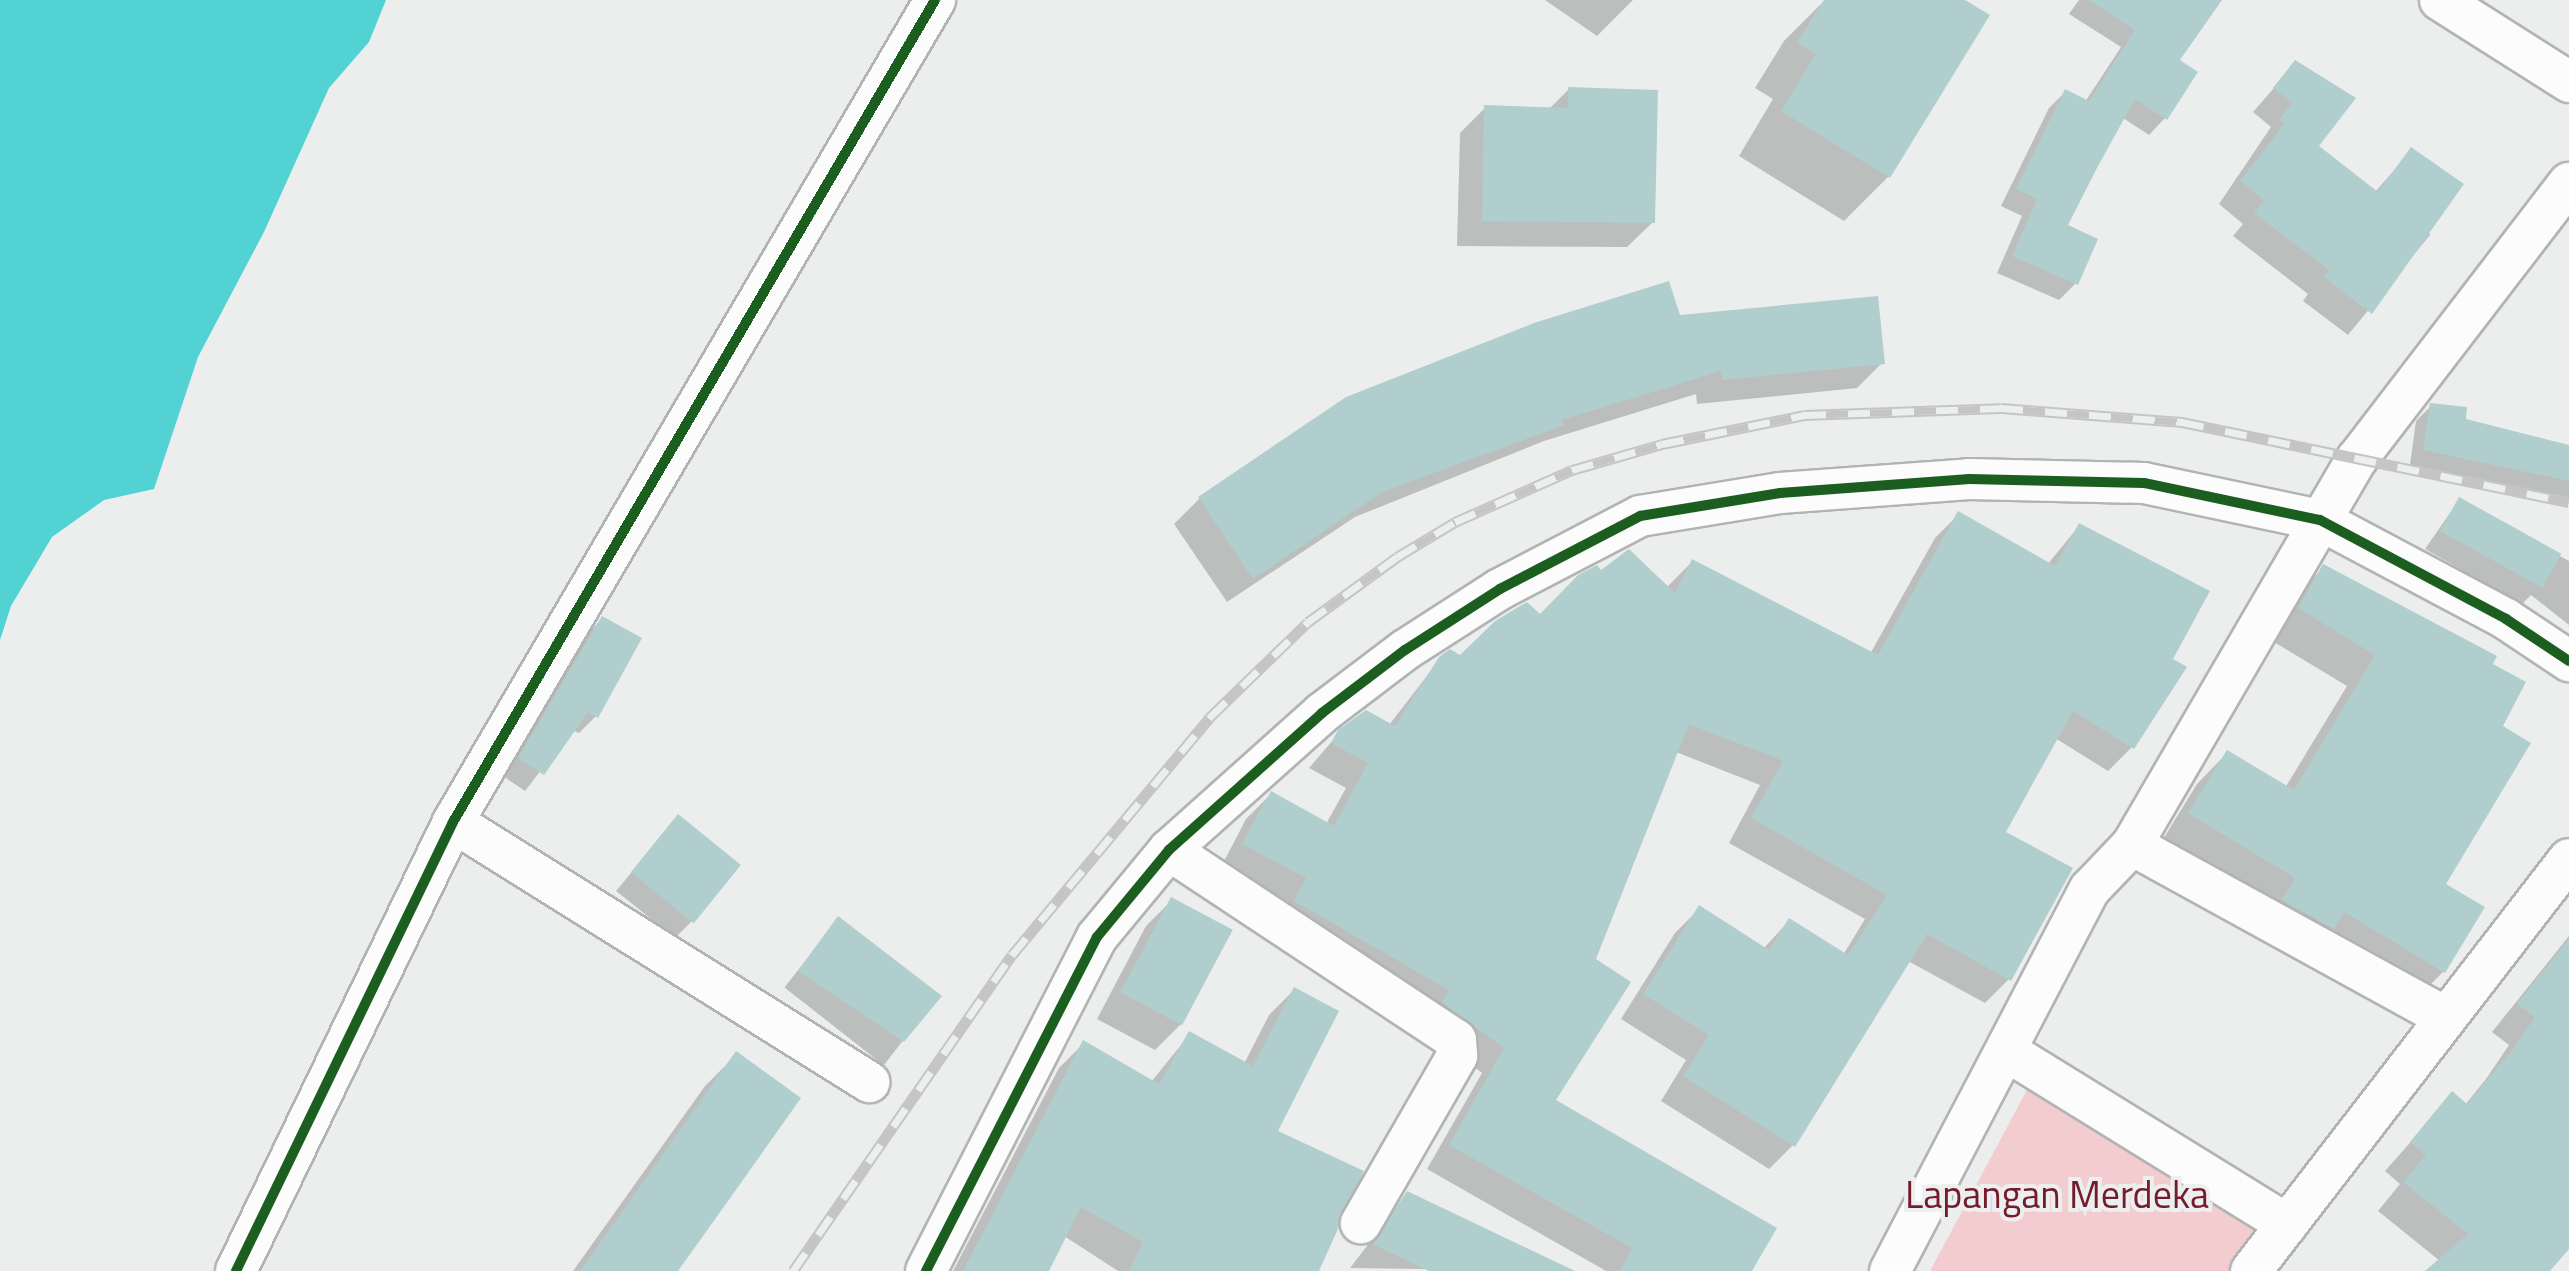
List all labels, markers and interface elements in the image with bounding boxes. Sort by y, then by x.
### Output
park label: Lapangan Merdeka [1905,1172,2209,1218]

